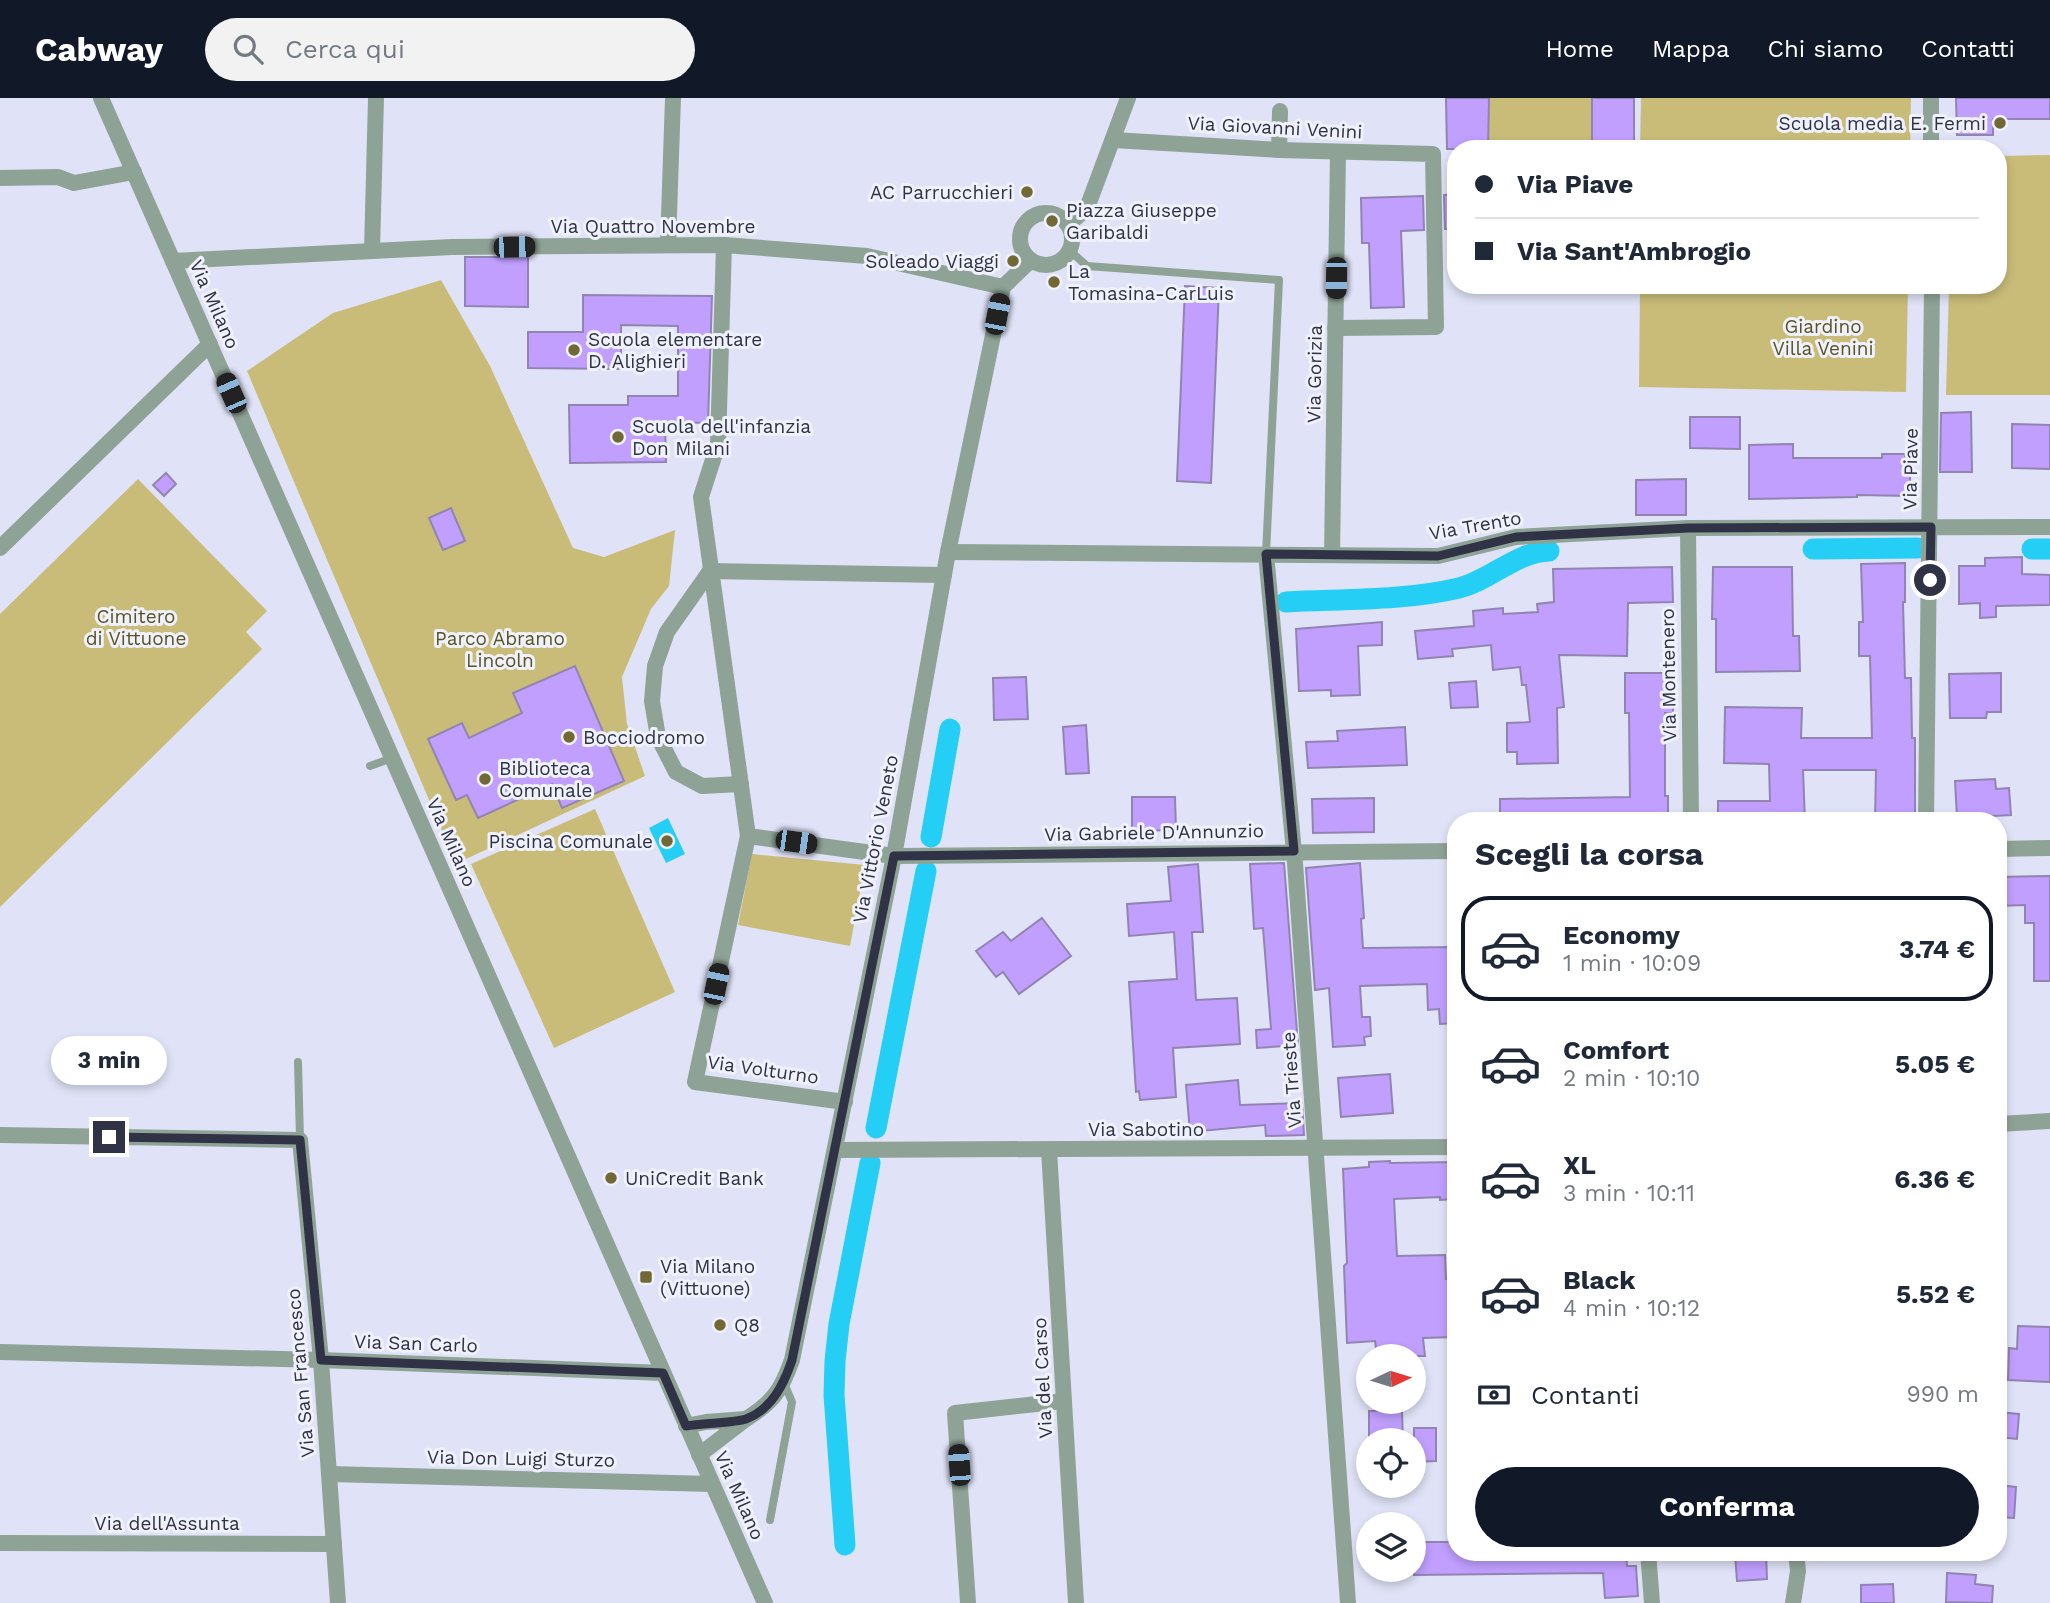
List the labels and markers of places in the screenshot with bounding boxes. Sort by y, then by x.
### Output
place label: Scuola media E. Fermi [1779,112,1986,135]
marker: Scuola media E. Fermi [1992,115,2008,131]
place label: AC Parrucchieri [870,181,1013,204]
marker: AC Parrucchieri [1019,184,1035,200]
place label: Piazza Giuseppe Garibaldi [1066,199,1217,244]
marker: Piazza Giuseppe Garibaldi [1044,213,1060,229]
place label: Soleado Viaggi [865,250,999,273]
marker: Soleado Viaggi [1005,253,1021,269]
place label: La Tomasina-CarLuis [1068,260,1234,305]
marker: La Tomasina-CarLuis [1046,274,1062,290]
place label: Scuola elementare D. Alighieri [588,328,762,373]
marker: Scuola elementare D. Alighieri [566,342,582,358]
place label: Scuola dell'infanzia Don Milani [632,415,811,460]
marker: Scuola dell'infanzia Don Milani [610,429,626,445]
place label: Bocciodromo [583,726,705,749]
marker: Bocciodromo [561,729,577,745]
place label: Biblioteca Comunale [499,757,593,802]
marker: Biblioteca Comunale [477,771,493,787]
place label: Piscina Comunale [489,830,653,853]
marker: Piscina Comunale [659,833,675,849]
place label: UniCredit Bank [625,1167,764,1190]
marker: UniCredit Bank [603,1170,619,1186]
place label: Via Milano (Vittuone) [660,1255,755,1300]
marker: Via Milano (Vittuone) [638,1269,654,1285]
place label: Q8 [734,1314,760,1337]
marker: Q8 [712,1317,728,1333]

